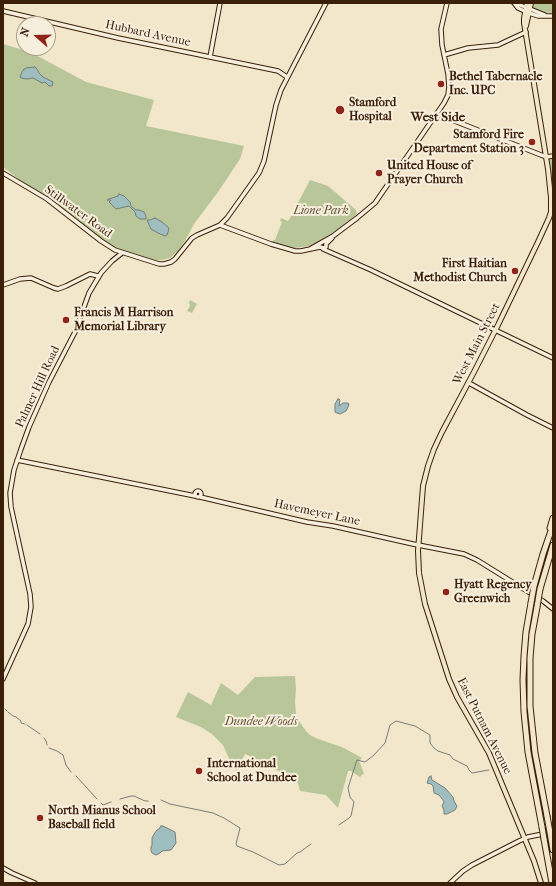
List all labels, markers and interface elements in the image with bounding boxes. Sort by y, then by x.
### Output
north arrow [16,16,56,56]
street label: Hubbard Avenue [104,18,192,50]
text: N [18,26,33,38]
place label: Bethel Tabernacle Inc. UPC [449,70,542,98]
marker: Bethel Tabernacle Inc. UPC [436,79,446,89]
place label: Stamford Hospital [349,96,396,124]
marker: Stamford Hospital [334,104,346,116]
district label: West Side [411,110,465,126]
place label: Stamford Fire Department Station 3 [414,128,524,156]
marker: Stamford Fire Department Station 3 [527,137,537,147]
place label: United House of Prayer Church [387,159,471,187]
marker: United House of Prayer Church [374,168,384,178]
street label: Stillwater Road [42,183,114,241]
park label: Lione Park [293,204,349,218]
place label: First Haitian Methodist Church [413,257,507,285]
marker: First Haitian Methodist Church [510,266,520,276]
street label: West Main Street [450,301,504,387]
place label: Francis M Harrison Memorial Library [74,306,174,334]
marker: Francis M Harrison Memorial Library [61,315,71,325]
street label: Palmer Hill Road [13,344,63,430]
street label: Havemeyer Lane [273,497,361,529]
place label: Hyatt Regency Greenwich [454,578,532,606]
marker: Hyatt Regency Greenwich [441,587,451,597]
street label: East Putnam Avenue [453,675,515,777]
park label: Dundee Woods [225,715,297,729]
place label: International School at Dundee [207,757,297,785]
marker: International School at Dundee [194,766,204,776]
place label: North Mianus School Baseball field [48,804,156,832]
marker: North Mianus School Baseball field [35,813,45,823]

